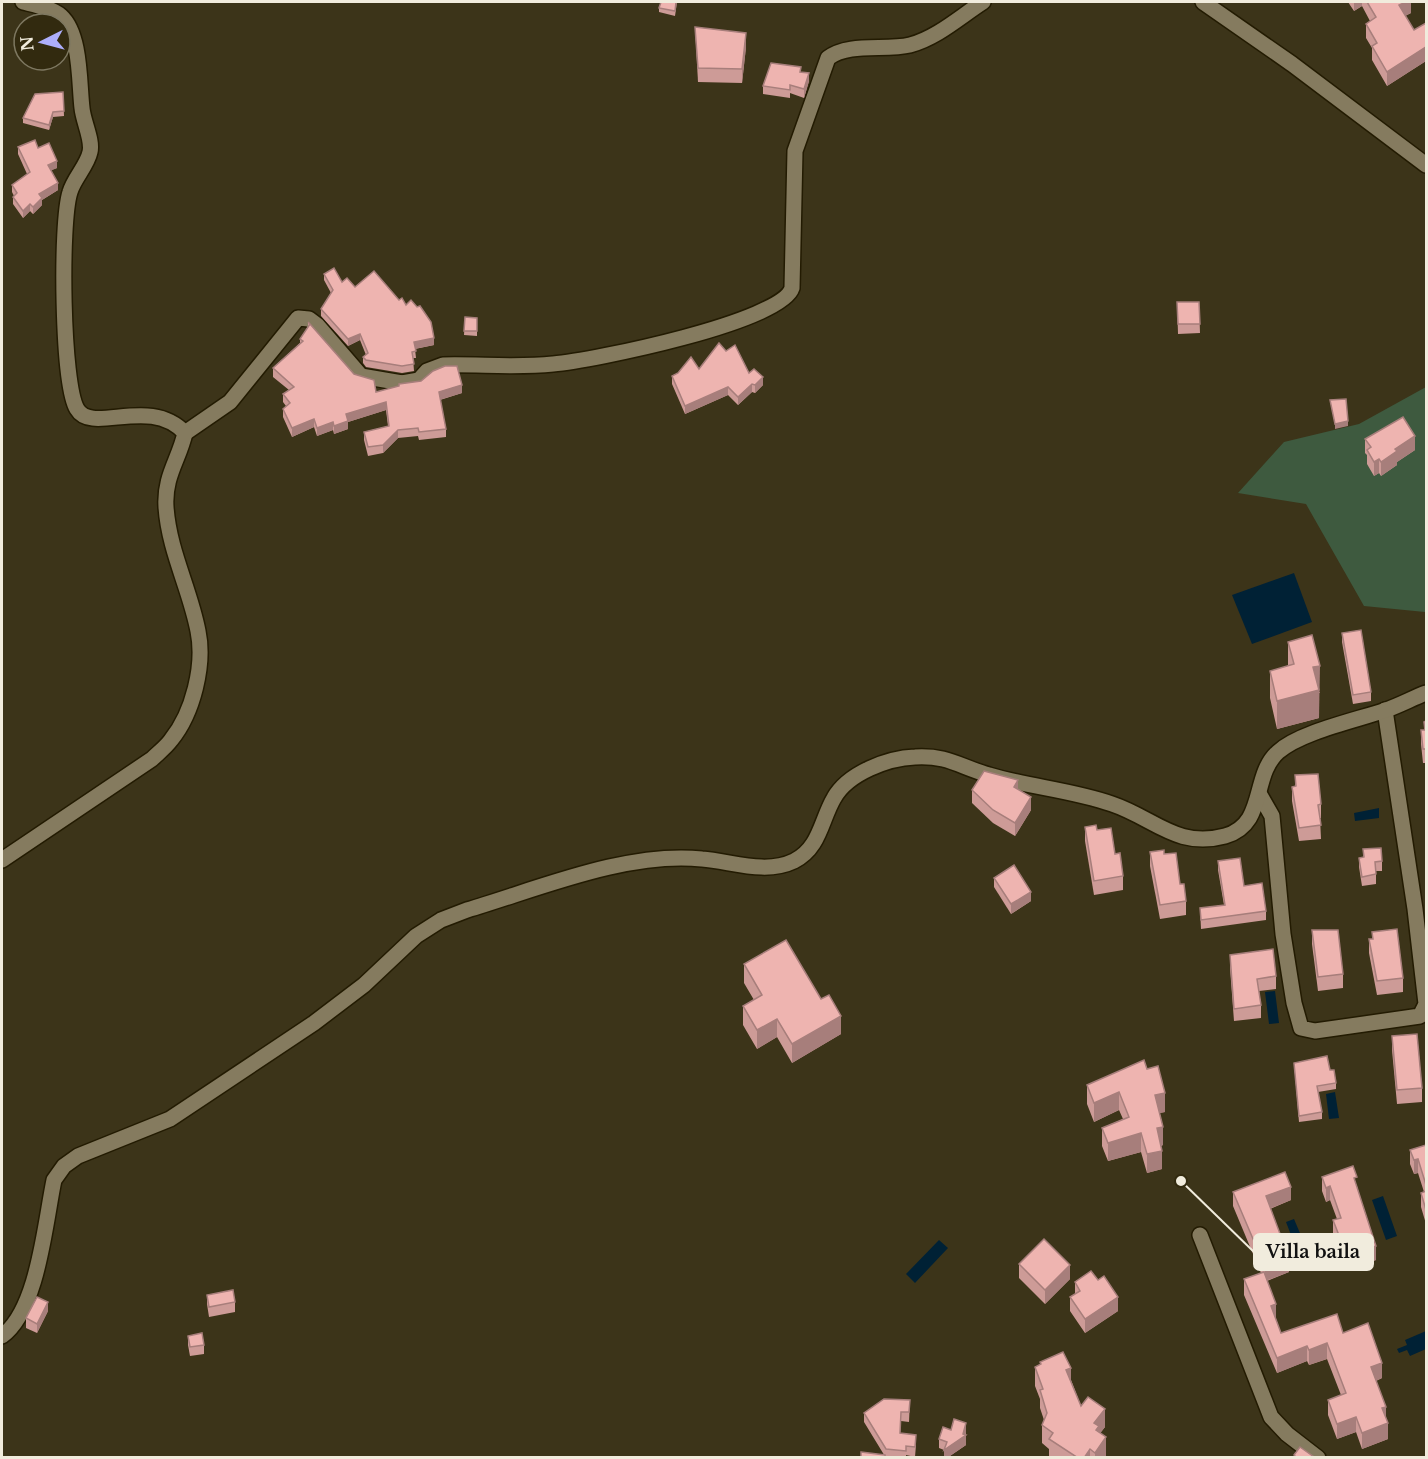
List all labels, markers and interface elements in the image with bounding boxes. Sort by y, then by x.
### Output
north arrow [12,12,72,72]
text: N [16,35,38,52]
callout: Villa baila [1254,1234,1373,1270]
text: Villa baila [1265,1241,1361,1263]

